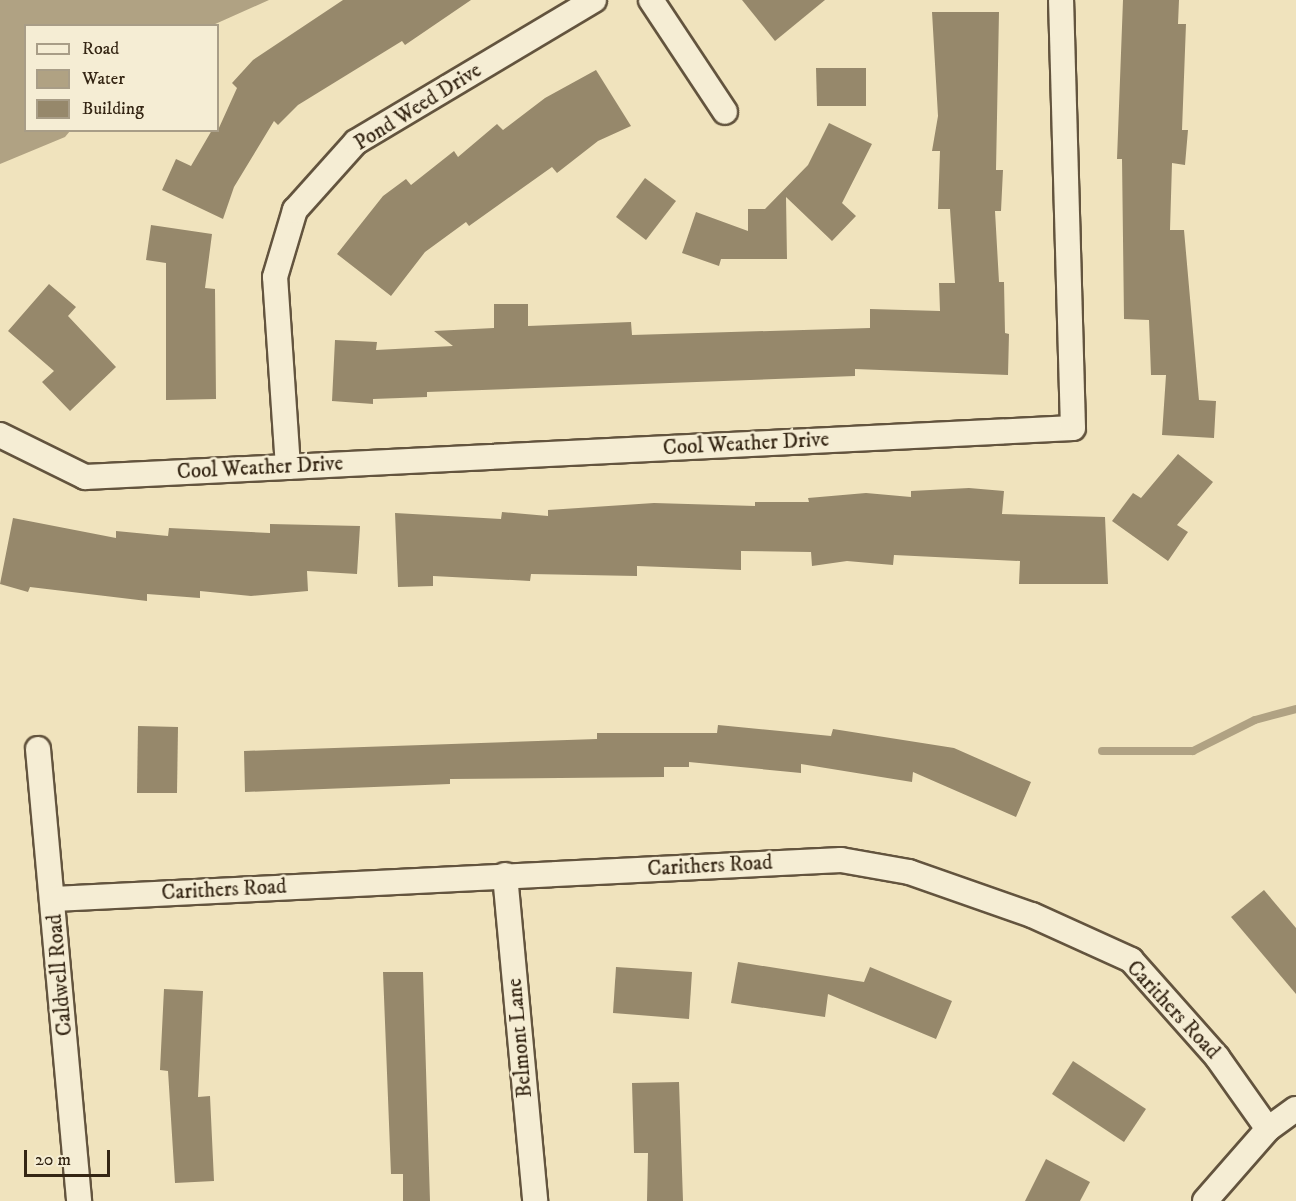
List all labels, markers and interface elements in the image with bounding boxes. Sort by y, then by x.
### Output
legend [24,24,219,132]
text: Road [82,38,119,60]
street label: Pond Weed Drive [350,58,486,156]
text: Water [82,68,125,90]
text: Building [82,98,144,120]
street label: Cool Weather Drive [662,427,830,461]
street label: Cool Weather Drive [176,451,344,485]
street label: Carithers Road [647,850,773,882]
street label: Carithers Road [161,874,287,906]
street label: Caldwell Road [42,913,78,1037]
street label: Carithers Road [1121,956,1225,1064]
street label: Belmont Lane [502,977,538,1099]
scale bar [27,1138,112,1176]
text: 20 m [35,1149,71,1171]

